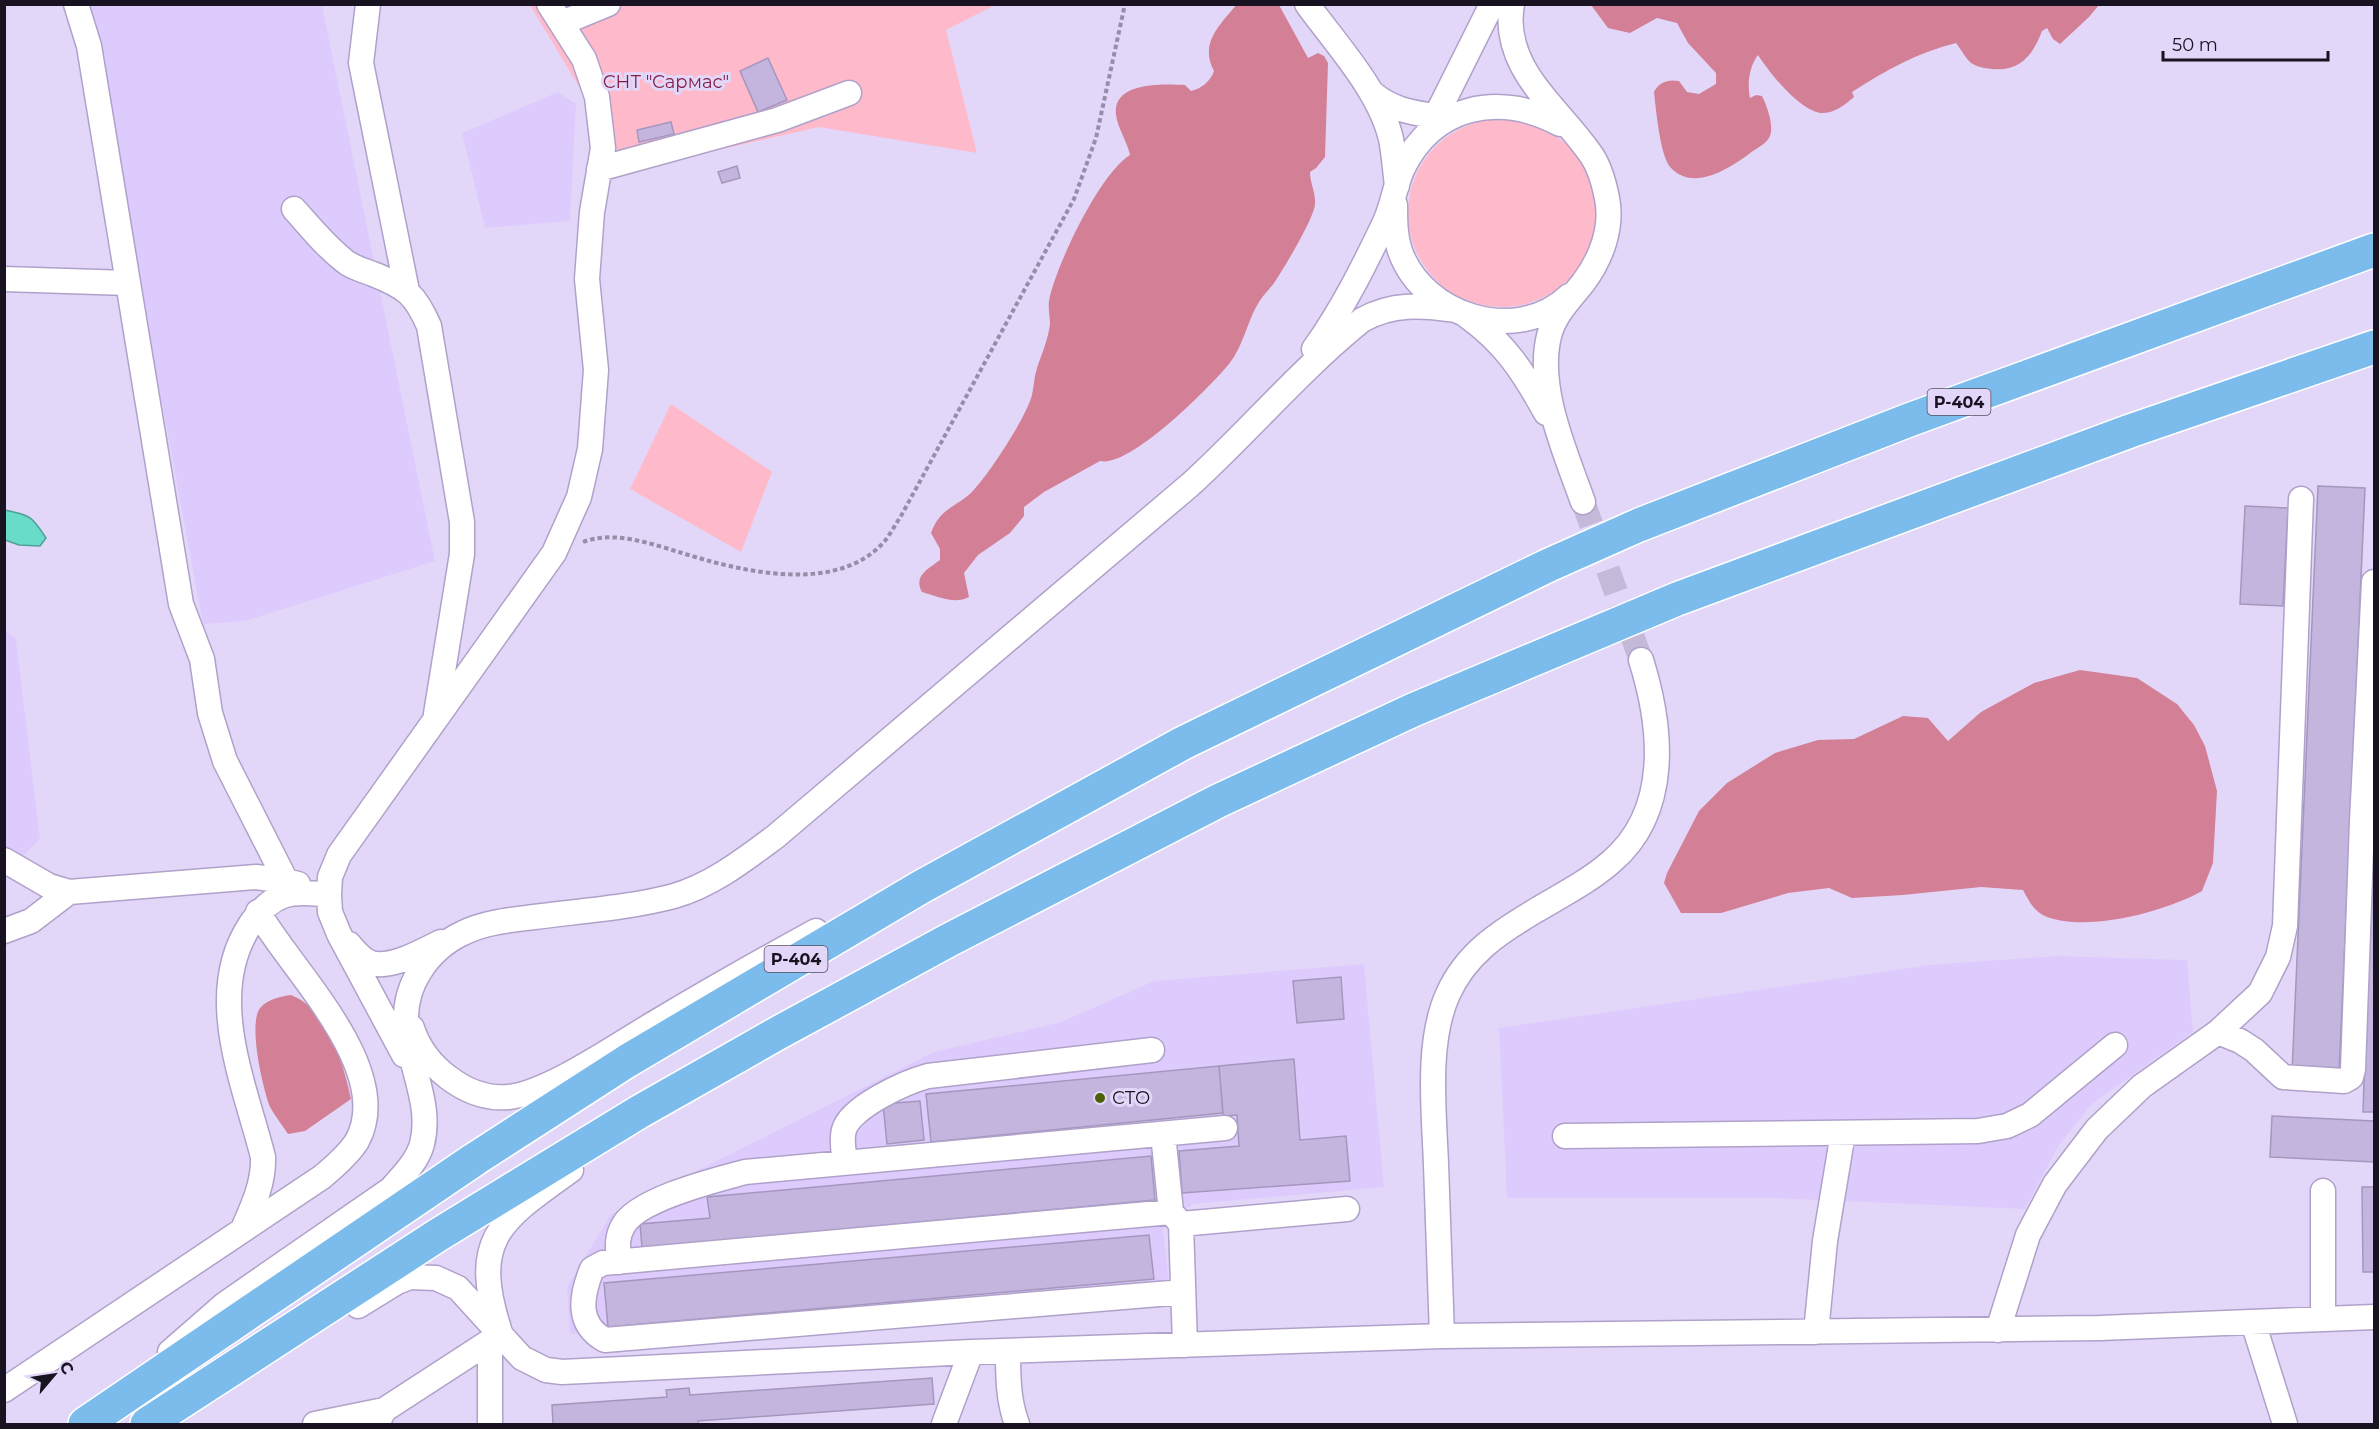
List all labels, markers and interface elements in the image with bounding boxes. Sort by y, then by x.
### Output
scale bar [2163,24,2328,62]
text: 50 m [2172,34,2218,56]
park label: СНТ "Сармас" [603,71,729,93]
road number: Р-404 [1928,389,1990,415]
road number: Р-404 [764,946,828,972]
place label: СТО [1112,1087,1150,1109]
marker: СТО [1093,1091,1107,1105]
north arrow [24,1345,84,1405]
text: С [56,1358,78,1378]

